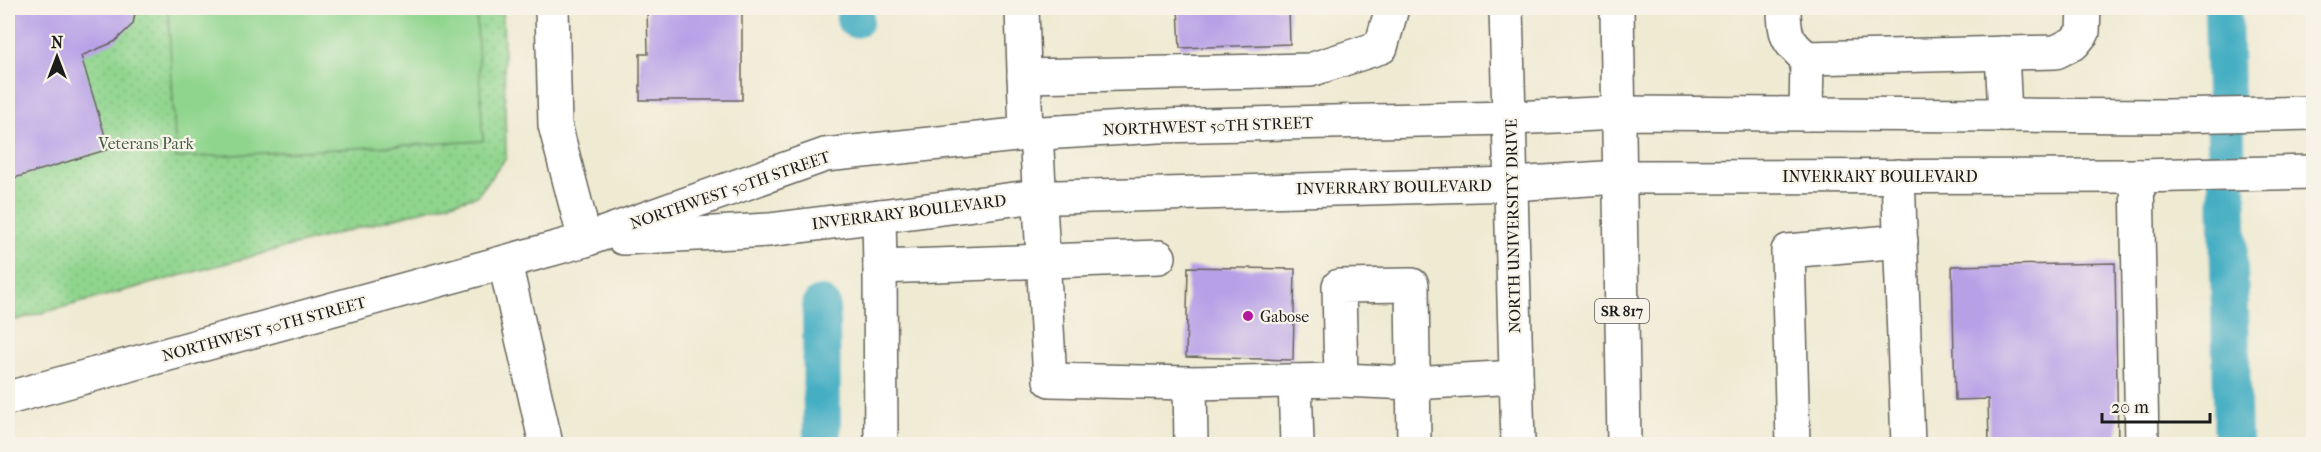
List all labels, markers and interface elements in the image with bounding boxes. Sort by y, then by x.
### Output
north arrow [27,27,87,87]
text: N [51,33,64,52]
street label: NORTHWEST 50TH STREET [1102,113,1314,139]
street label: NORTH UNIVERSITY DRIVE [1502,118,1524,334]
park label: Veterans Park [97,134,195,153]
street label: NORTHWEST 50TH STREET [627,147,833,233]
street label: INVERRARY BOULEVARD [1782,167,1978,186]
street label: INVERRARY BOULEVARD [1296,176,1492,198]
street label: INVERRARY BOULEVARD [811,191,1007,233]
street label: NORTHWEST 50TH STREET [160,293,368,365]
road number: SR 817 [1595,299,1649,323]
place label: Gabose [1260,307,1309,326]
marker: Gabose [1241,309,1255,323]
scale bar [2102,386,2210,424]
text: 20 m [2111,397,2149,418]

